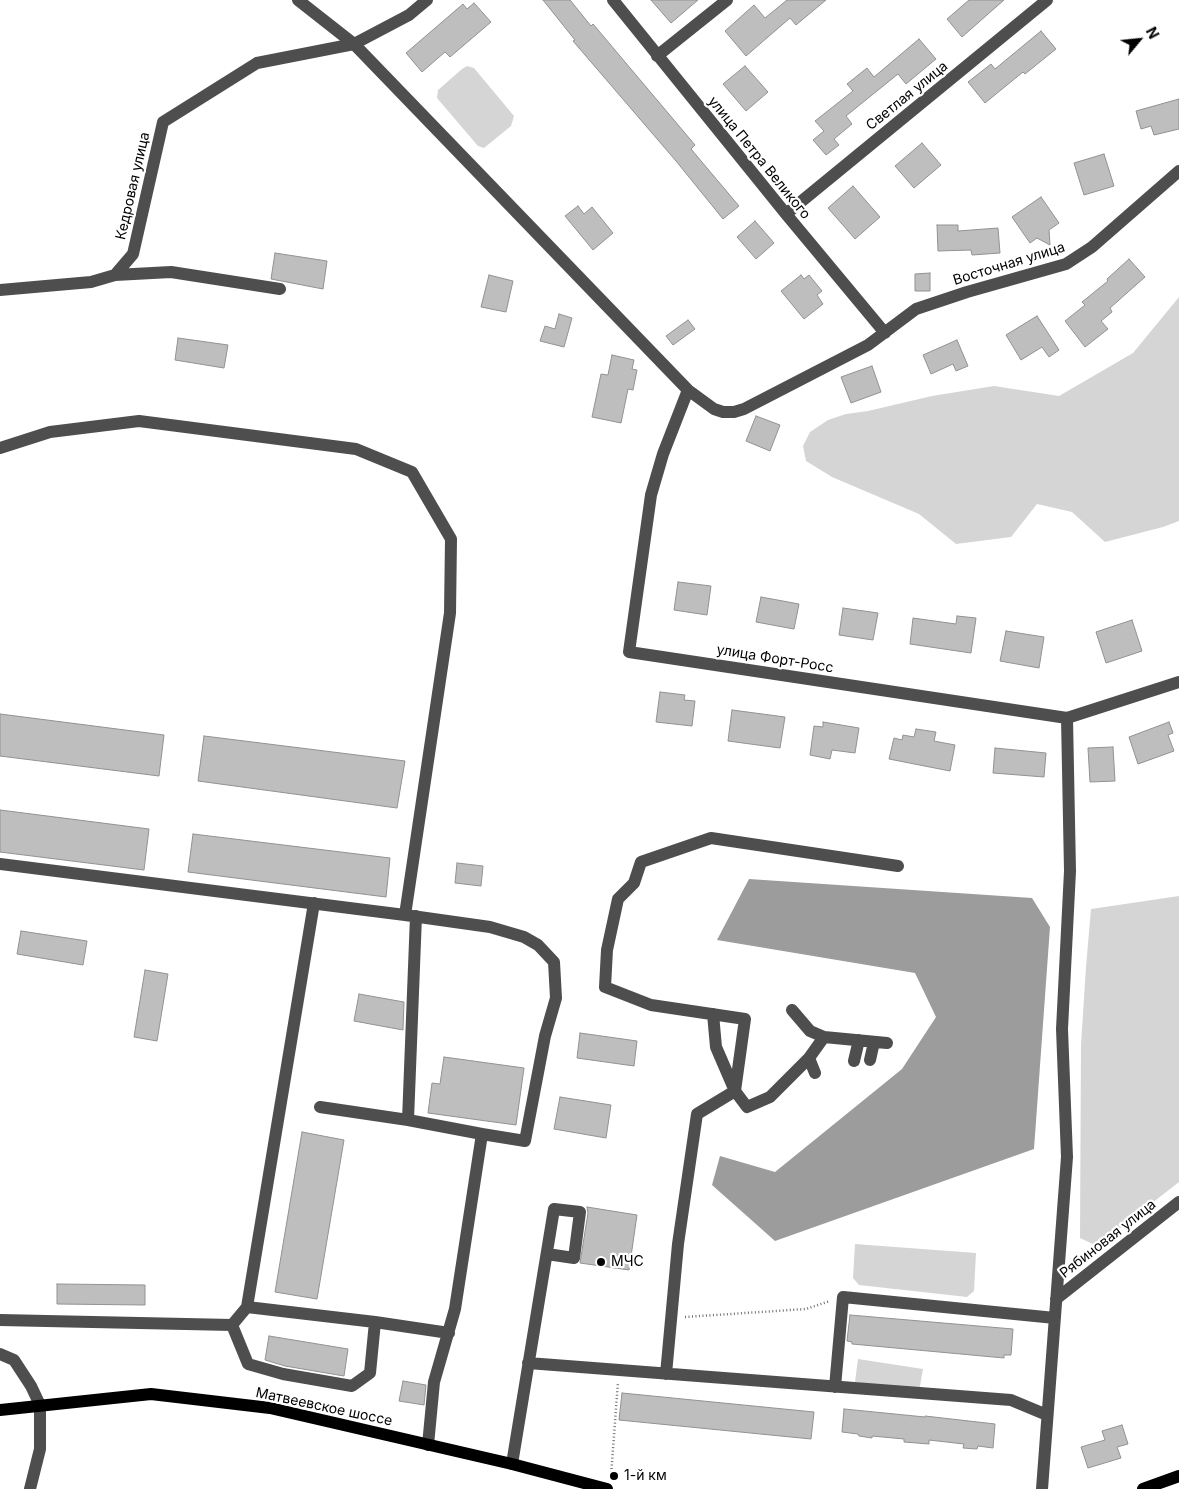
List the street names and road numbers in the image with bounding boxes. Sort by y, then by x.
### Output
street label: Светлая улица [863,58,951,134]
street label: улица Петра Великого [704,93,814,223]
street label: Кедровая улица [112,131,154,241]
street label: Восточная улица [951,239,1067,289]
street label: улица Форт-Росс [715,641,835,677]
street label: Рябиновая улица [1057,1196,1159,1282]
street label: Матвеевское шоссе [254,1384,394,1430]

